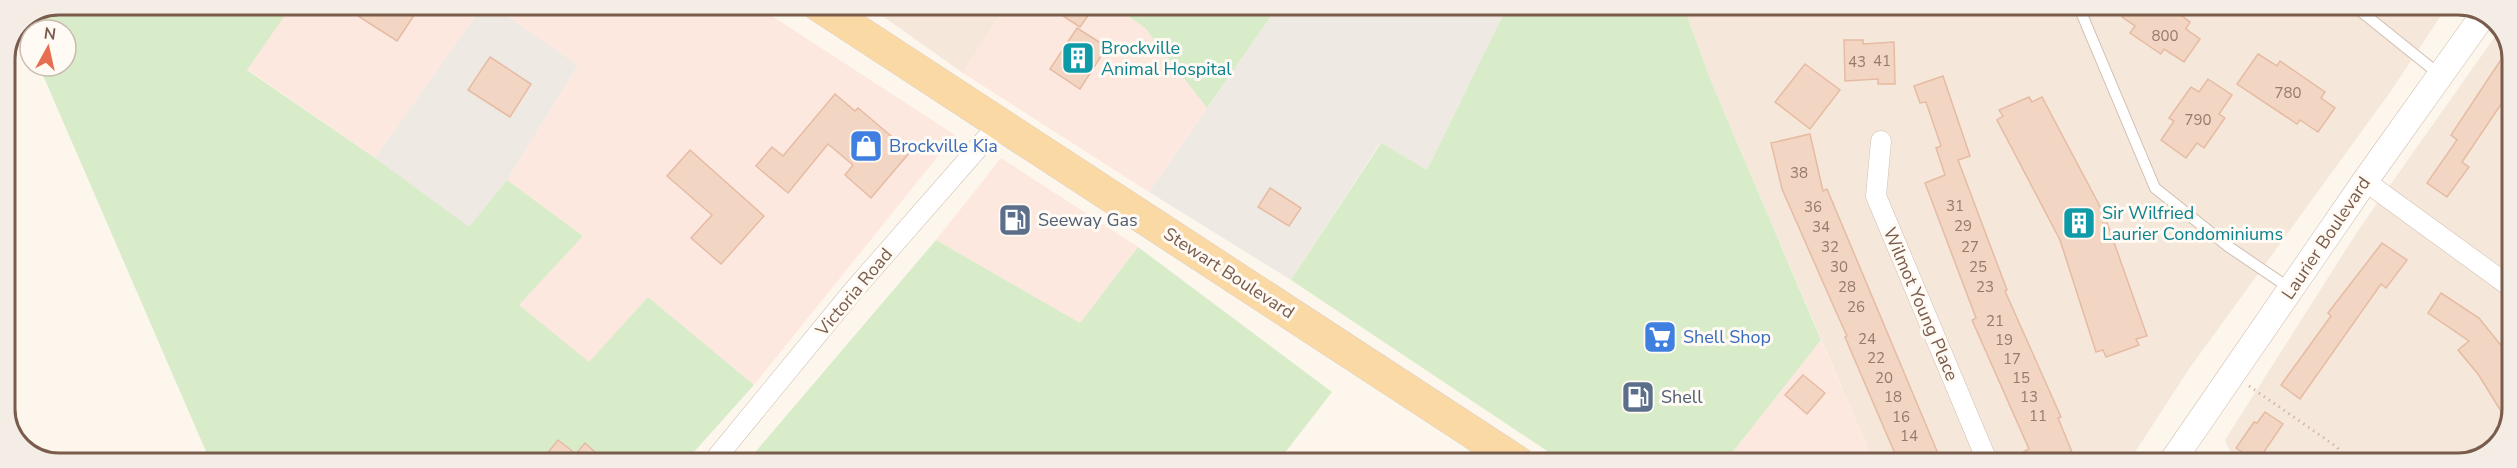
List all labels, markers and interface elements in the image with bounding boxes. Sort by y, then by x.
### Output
north arrow [18,18,78,78]
text: N [42,22,57,46]
house number: 800 [2151,26,2179,46]
place label: Brockville Animal Hospital [1101,36,1232,81]
building icon: Brockville Animal Hospital [1060,40,1096,76]
house number: 41 [1873,51,1891,71]
house number: 43 [1848,52,1866,72]
house number: 780 [2274,83,2302,103]
house number: 790 [2184,110,2212,130]
shop icon: Brockville Kia [848,128,884,164]
place label: Brockville Kia [889,134,998,158]
house number: 38 [1790,163,1808,183]
street label: Laurier Boulevard [2276,172,2376,304]
house number: 31 [1946,196,1964,216]
house number: 36 [1804,197,1822,217]
place label: Sir Wilfried Laurier Condominiums [2102,201,2283,246]
fuel station icon: Seeway Gas [997,202,1033,238]
building icon: Sir Wilfried Laurier Condominiums [2061,205,2097,241]
place label: Seeway Gas [1038,208,1138,232]
house number: 29 [1954,216,1972,236]
house number: 34 [1812,217,1830,237]
street label: Stewart Boulevard [1159,222,1299,324]
street label: Wilmot Young Place [1878,224,1964,384]
house number: 32 [1821,237,1839,257]
house number: 27 [1961,237,1979,257]
street label: Victoria Road [810,243,898,342]
house number: 30 [1830,257,1848,277]
house number: 25 [1969,257,1987,277]
house number: 28 [1838,277,1856,297]
house number: 23 [1976,277,1994,297]
house number: 26 [1847,297,1865,317]
house number: 21 [1986,311,2004,331]
supermarket icon: Shell Shop [1642,319,1678,355]
place label: Shell Shop [1683,325,1771,349]
house number: 24 [1858,329,1876,349]
house number: 19 [1995,330,2013,350]
house number: 22 [1867,348,1885,368]
house number: 17 [2003,349,2021,369]
house number: 20 [1875,368,1893,388]
house number: 15 [2012,368,2030,388]
fuel station icon: Shell [1620,379,1656,415]
place label: Shell [1661,385,1703,409]
house number: 18 [1884,387,1902,407]
house number: 13 [2020,387,2038,407]
house number: 11 [2029,406,2047,426]
house number: 16 [1892,407,1910,427]
house number: 14 [1900,426,1918,446]

